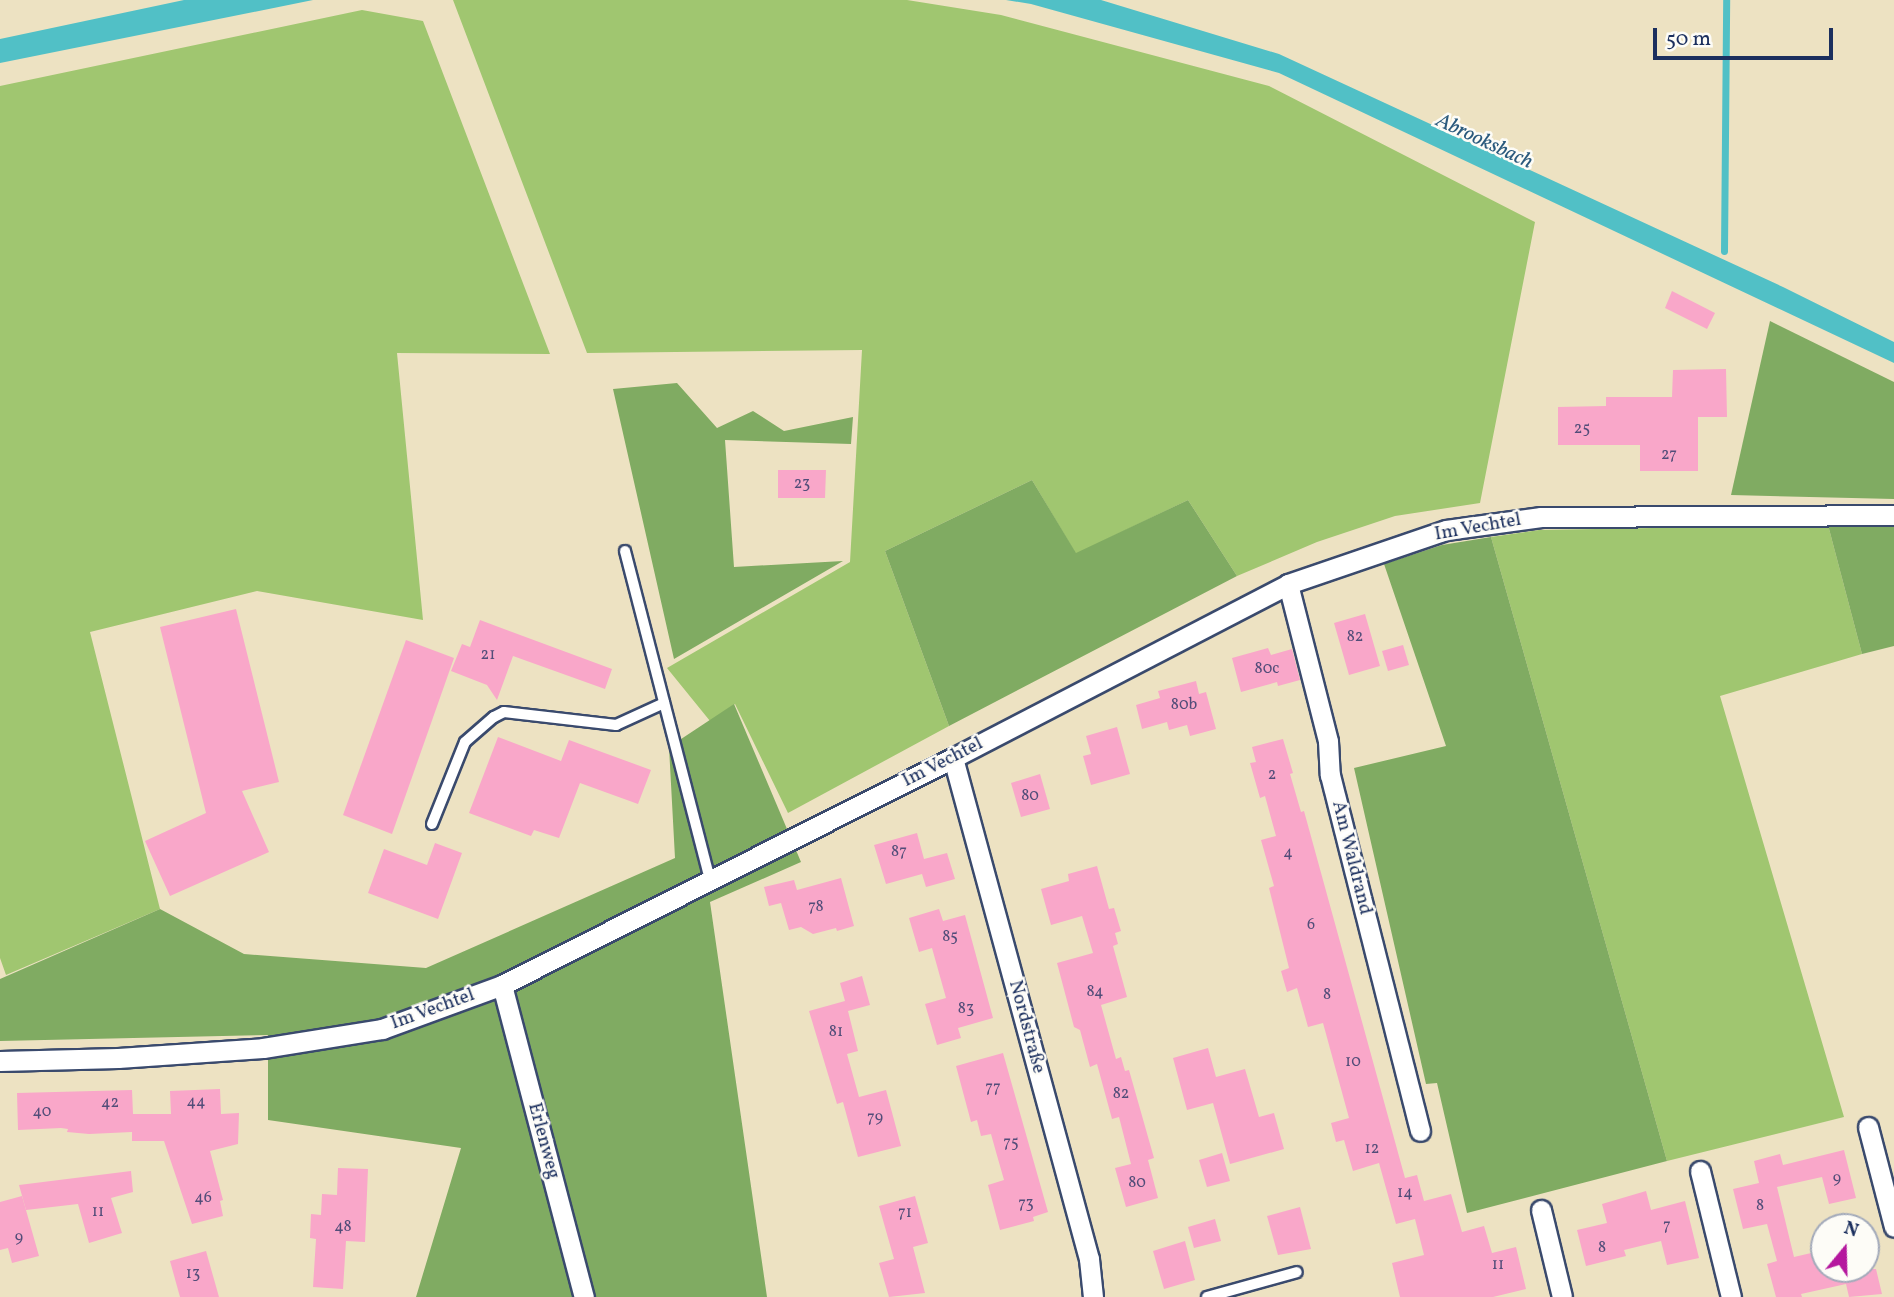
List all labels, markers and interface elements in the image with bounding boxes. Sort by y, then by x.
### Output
scale bar [1656,14,1836,58]
text: 50 m [1666,25,1711,54]
water label: Abrooksbach [1431,109,1537,175]
house number: 25 [1574,419,1590,439]
house number: 27 [1661,445,1677,465]
house number: 23 [794,474,810,494]
street label: Im Vechtel [1433,509,1523,547]
house number: 82 [1347,627,1363,647]
house number: 21 [481,645,495,665]
house number: 80c [1255,659,1279,679]
house number: 80b [1171,695,1197,715]
street label: Im Vechtel [899,733,987,793]
house number: 2 [1268,765,1276,785]
house number: 80 [1021,786,1039,806]
street label: Am Waldrand [1326,798,1376,918]
house number: 87 [891,842,907,862]
house number: 4 [1283,843,1293,863]
house number: 78 [808,897,824,917]
house number: 6 [1307,915,1315,935]
house number: 85 [942,927,958,947]
street label: Nordstraße [1003,978,1049,1076]
house number: 84 [1086,982,1104,1002]
street label: Im Vechtel [388,984,478,1036]
house number: 8 [1323,985,1331,1005]
house number: 83 [958,999,974,1019]
house number: 81 [829,1022,843,1042]
house number: 10 [1345,1052,1361,1072]
house number: 77 [985,1078,1001,1098]
house number: 82 [1113,1084,1129,1104]
house number: 44 [186,1092,206,1112]
house number: 42 [101,1093,119,1113]
street label: Erlenweg [522,1100,564,1182]
house number: 40 [33,1102,51,1122]
house number: 79 [867,1108,883,1128]
house number: 75 [1003,1133,1019,1153]
house number: 12 [1365,1139,1379,1159]
house number: 9 [1833,1169,1841,1189]
house number: 80 [1128,1173,1146,1193]
house number: 14 [1397,1183,1413,1203]
house number: 46 [194,1188,212,1208]
house number: 73 [1018,1194,1034,1214]
house number: 8 [1756,1196,1764,1216]
house number: 11 [92,1202,104,1222]
house number: 71 [898,1203,912,1223]
north arrow [1810,1213,1880,1283]
text: N [1840,1215,1862,1245]
house number: 7 [1663,1216,1671,1236]
house number: 48 [334,1217,352,1237]
house number: 9 [15,1228,23,1248]
house number: 8 [1598,1238,1606,1258]
house number: 11 [1492,1255,1504,1275]
house number: 13 [186,1264,200,1284]

